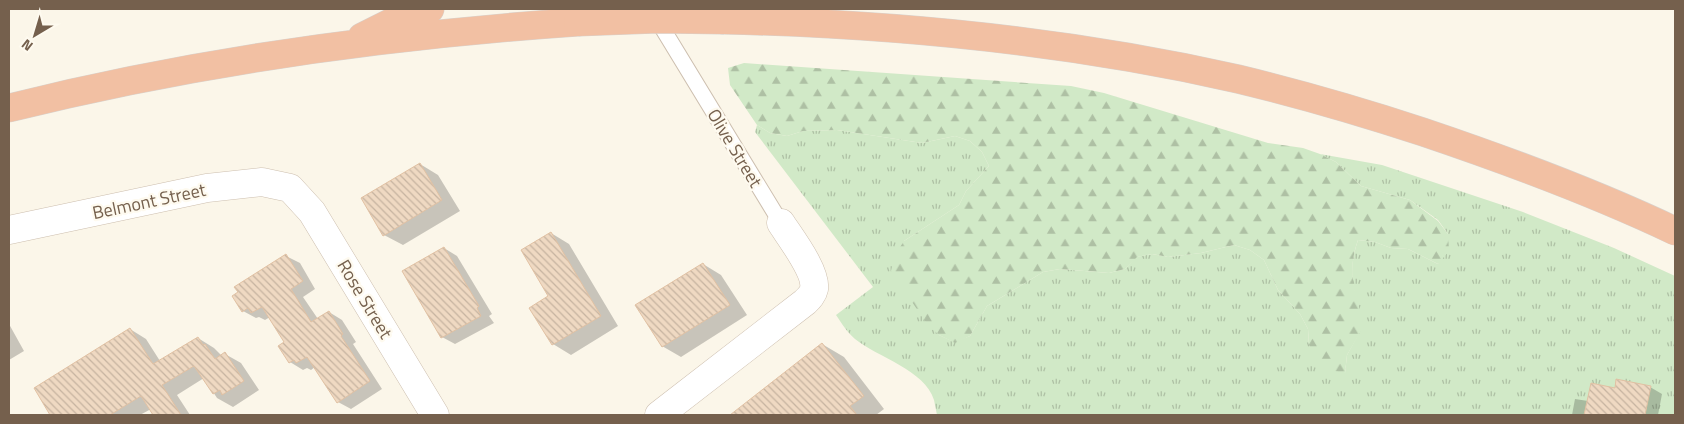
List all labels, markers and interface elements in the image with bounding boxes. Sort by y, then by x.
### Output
north arrow [10,10,60,60]
text: N [16,34,37,57]
street label: Olive Street [701,103,770,193]
street label: Belmont Street [90,176,209,226]
street label: Rose Street [331,254,400,344]

